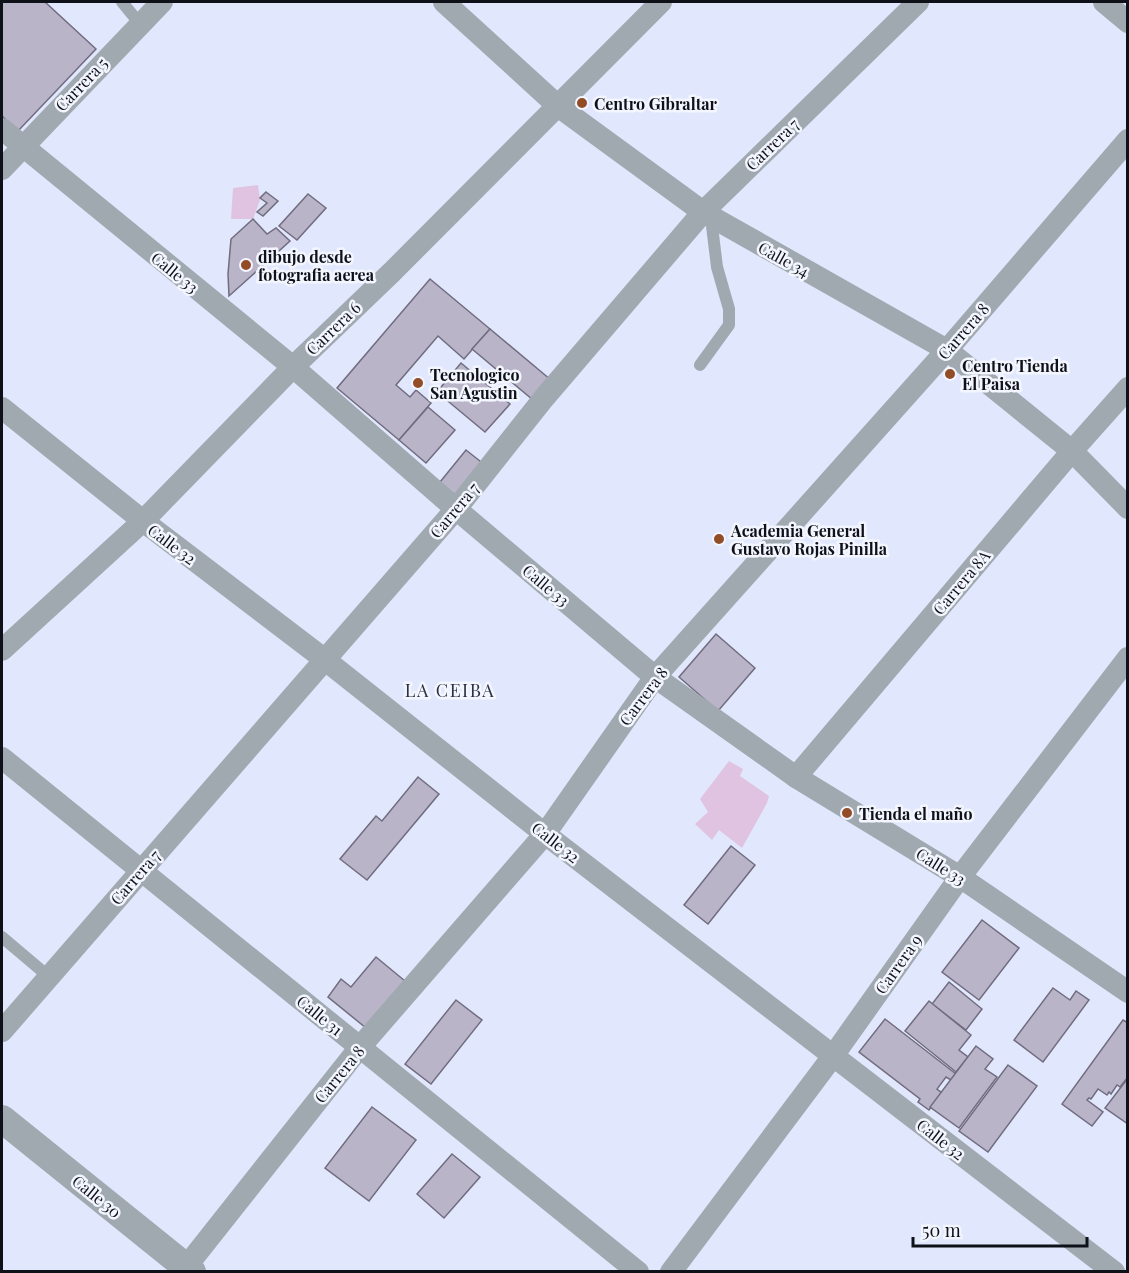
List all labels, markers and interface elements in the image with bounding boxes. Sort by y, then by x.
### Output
street label: Carrera 5 [50,53,112,115]
place label: Centro Gibraltar [594,93,718,114]
marker: Centro Gibraltar [575,96,589,110]
street label: Carrera 7 [741,113,804,175]
street label: Calle 34 [755,236,813,282]
place label: dibujo desde fotografia aerea [258,246,375,285]
street label: Calle 33 [147,247,203,297]
marker: dibujo desde fotografia aerea [239,258,253,272]
street label: Carrera 6 [301,297,365,359]
street label: Carrera 8 [933,298,993,364]
place label: Centro Tienda El Paisa [962,355,1068,394]
place label: Tecnologico San Agustin [430,364,519,403]
marker: Centro Tienda El Paisa [943,367,957,381]
marker: Tecnologico San Agustin [411,376,425,390]
street label: Carrera 7 [425,477,484,542]
street label: Calle 32 [144,519,200,569]
place label: Academia General Gustavo Rojas Pinilla [730,520,888,559]
marker: Academia General Gustavo Rojas Pinilla [712,532,726,546]
street label: Carrera 8A [928,545,995,619]
street label: Calle 33 [518,559,574,611]
street label: Carrera 8 [614,662,672,730]
district label: LA CEIBA [405,678,495,702]
place label: Tienda el maño [859,803,972,824]
marker: Tienda el maño [840,806,854,820]
street label: Calle 32 [528,817,584,867]
street label: Calle 33 [912,843,970,889]
street label: Carrera 7 [105,845,165,909]
street label: Carrera 9 [870,930,926,998]
street label: Calle 31 [293,990,347,1040]
street label: Carrera 8 [309,1041,369,1107]
street label: Calle 32 [913,1114,969,1164]
street label: Calle 30 [68,1170,126,1222]
scale bar [913,1210,1087,1248]
text: 50 m [922,1218,961,1242]

